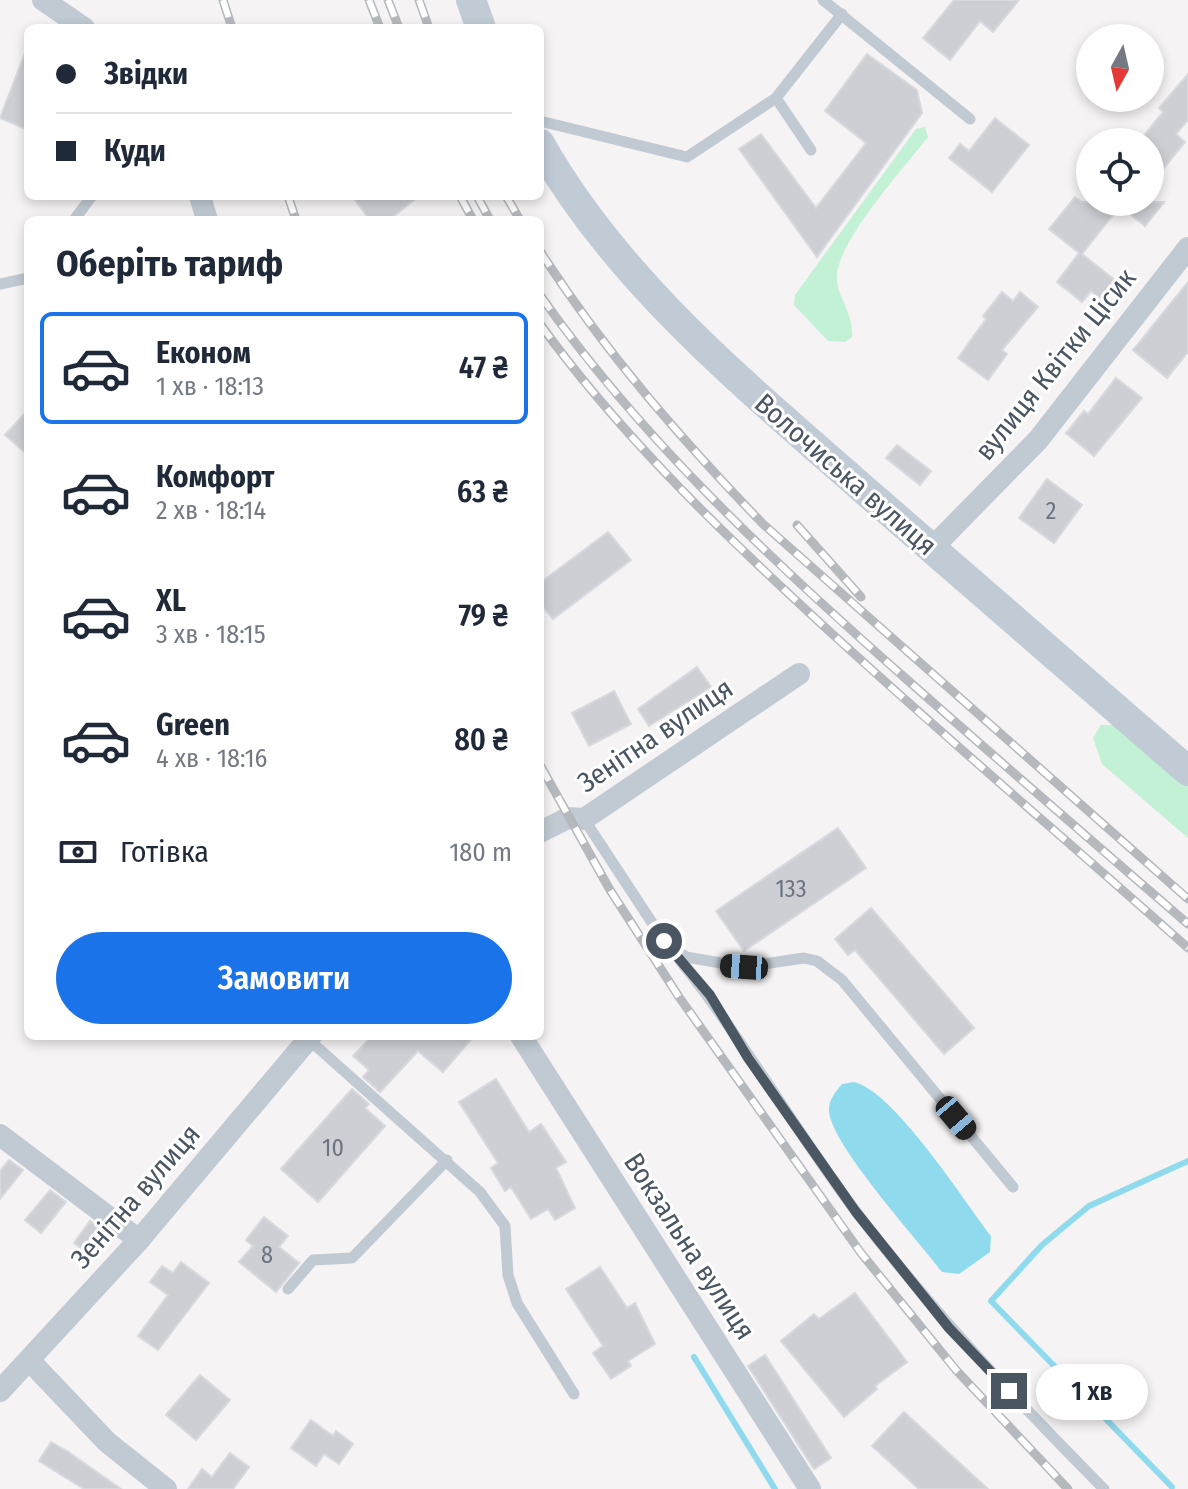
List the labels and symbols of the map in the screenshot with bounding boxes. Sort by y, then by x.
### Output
north arrow [1076,24,1164,112]
street label: вулиця Квітки Цісик [968,262,1143,467]
street label: Волочиська вулиця [748,387,943,562]
house number: 2 [1046,497,1056,525]
street label: Зенітна вулиця [572,671,739,799]
house number: 133 [775,875,807,903]
route start [646,923,682,959]
car [719,953,769,981]
car [931,1092,981,1144]
street label: Зенітна вулиця [64,1118,207,1275]
house number: 10 [322,1134,344,1162]
street label: Вокзальна вулиця [617,1147,762,1346]
house number: 8 [261,1241,273,1269]
callout: 1 хв [1037,1363,1149,1419]
route end [991,1373,1027,1409]

